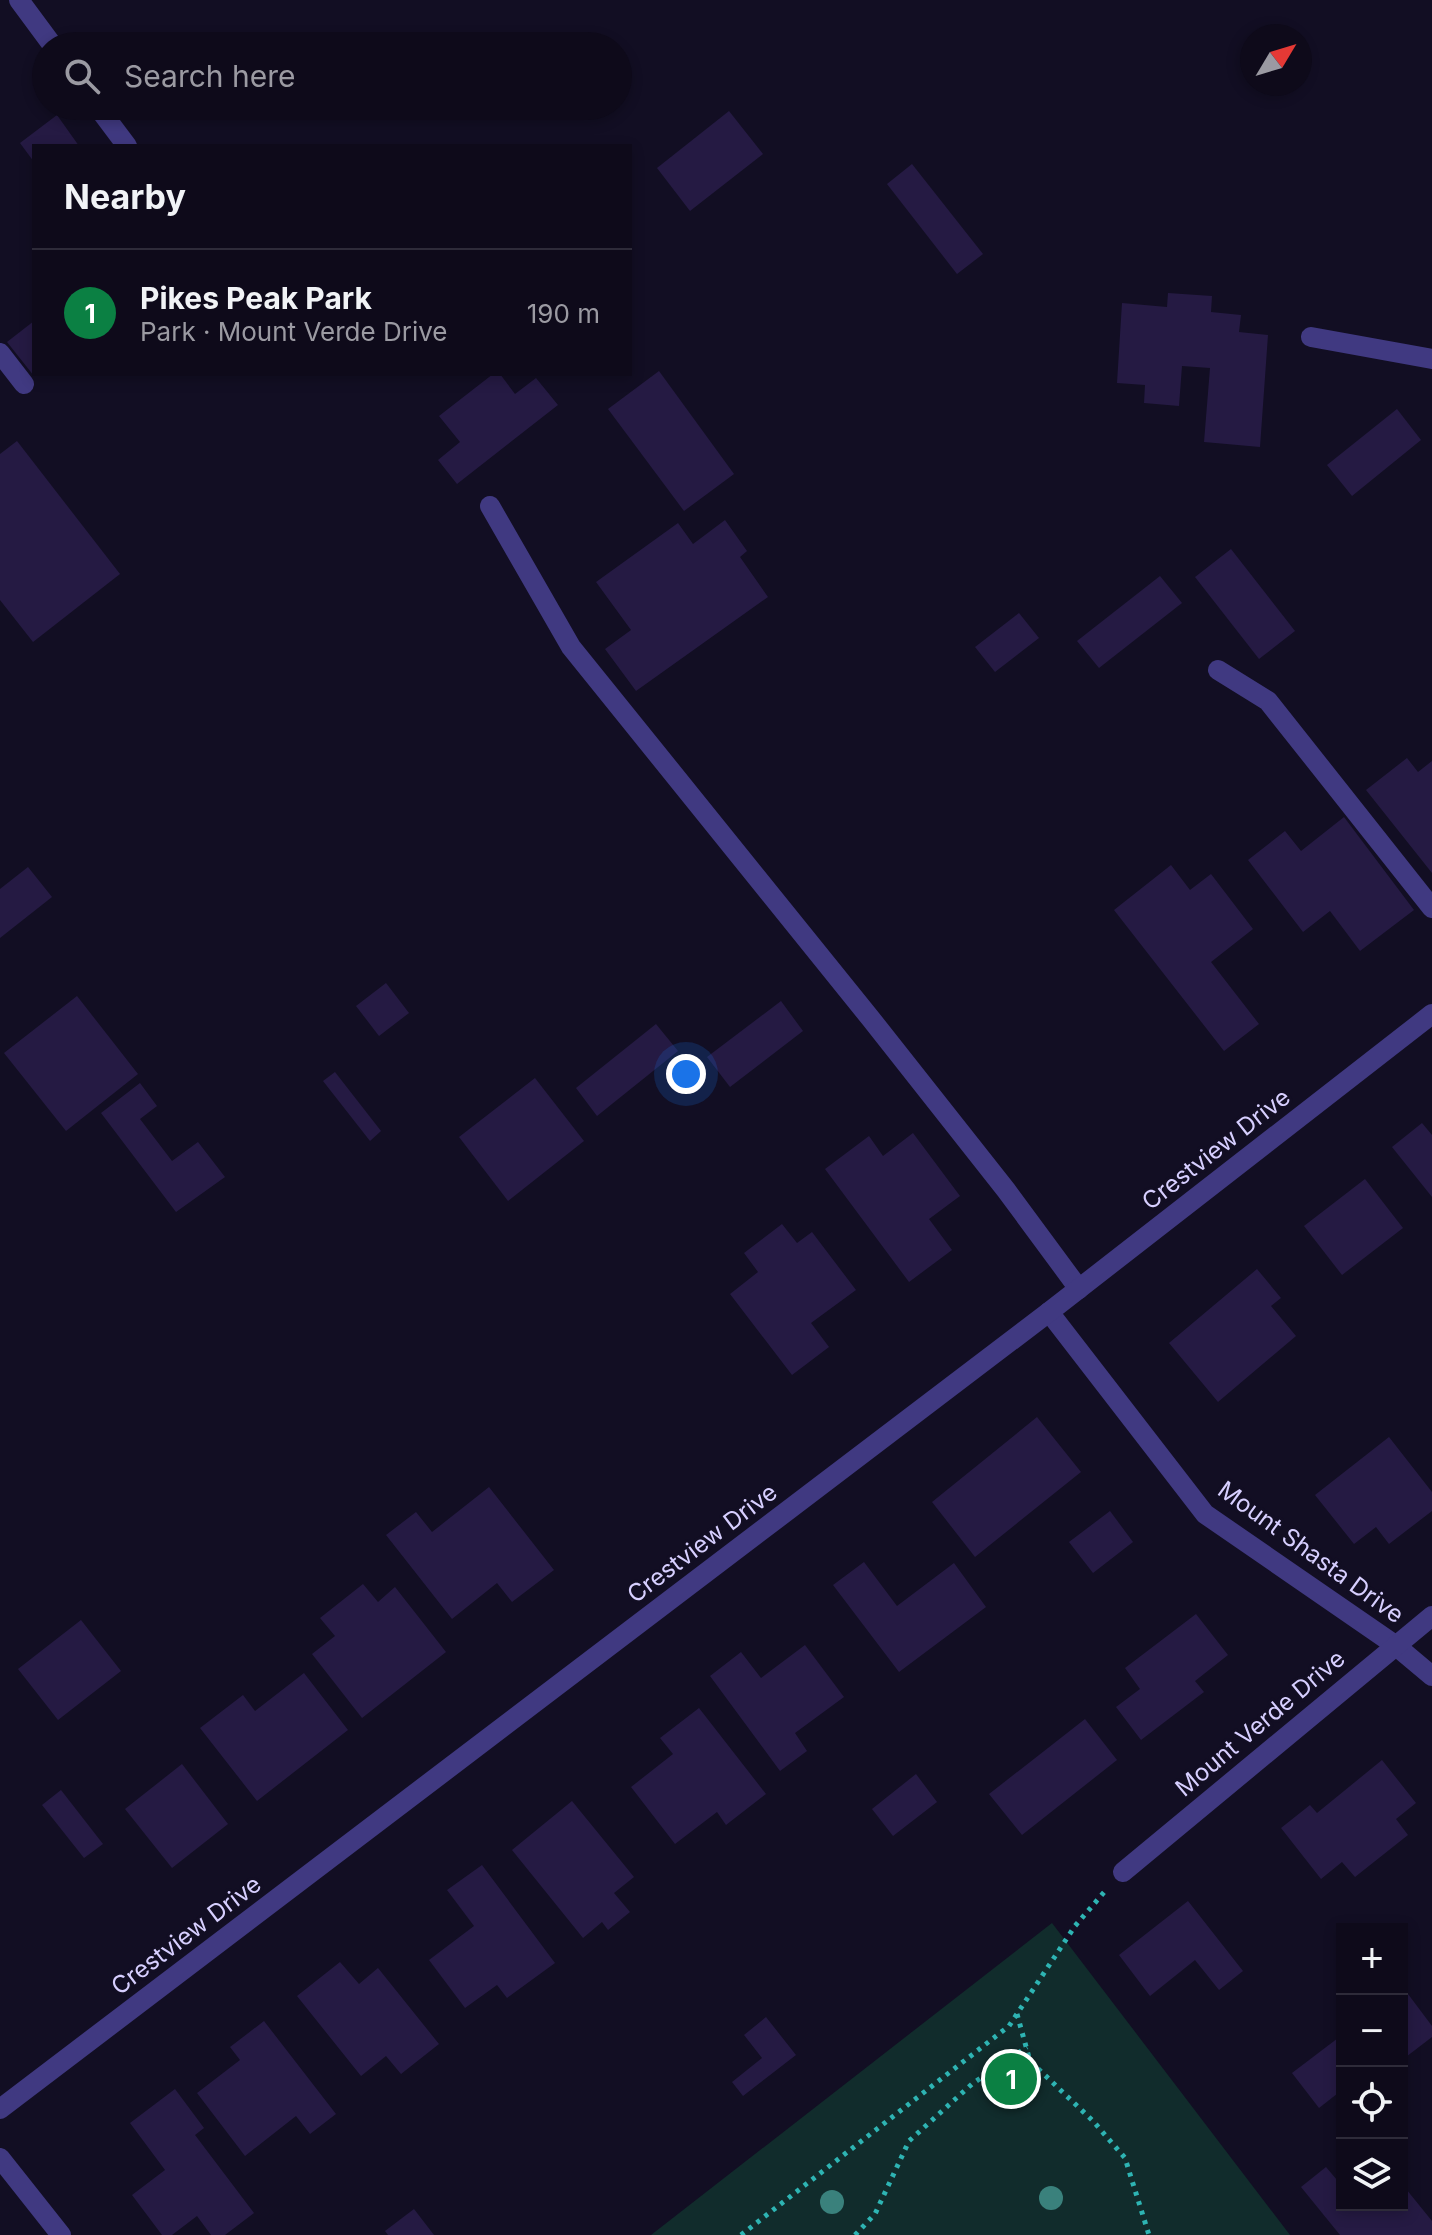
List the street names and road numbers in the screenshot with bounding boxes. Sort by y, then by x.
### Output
street label: Crestview Drive [1136,1082,1296,1216]
street label: Mount Shasta Drive [1212,1475,1410,1629]
street label: Crestview Drive [621,1477,783,1609]
street label: Mount Verde Drive [1169,1644,1351,1802]
street label: Crestview Drive [105,1869,267,2001]

